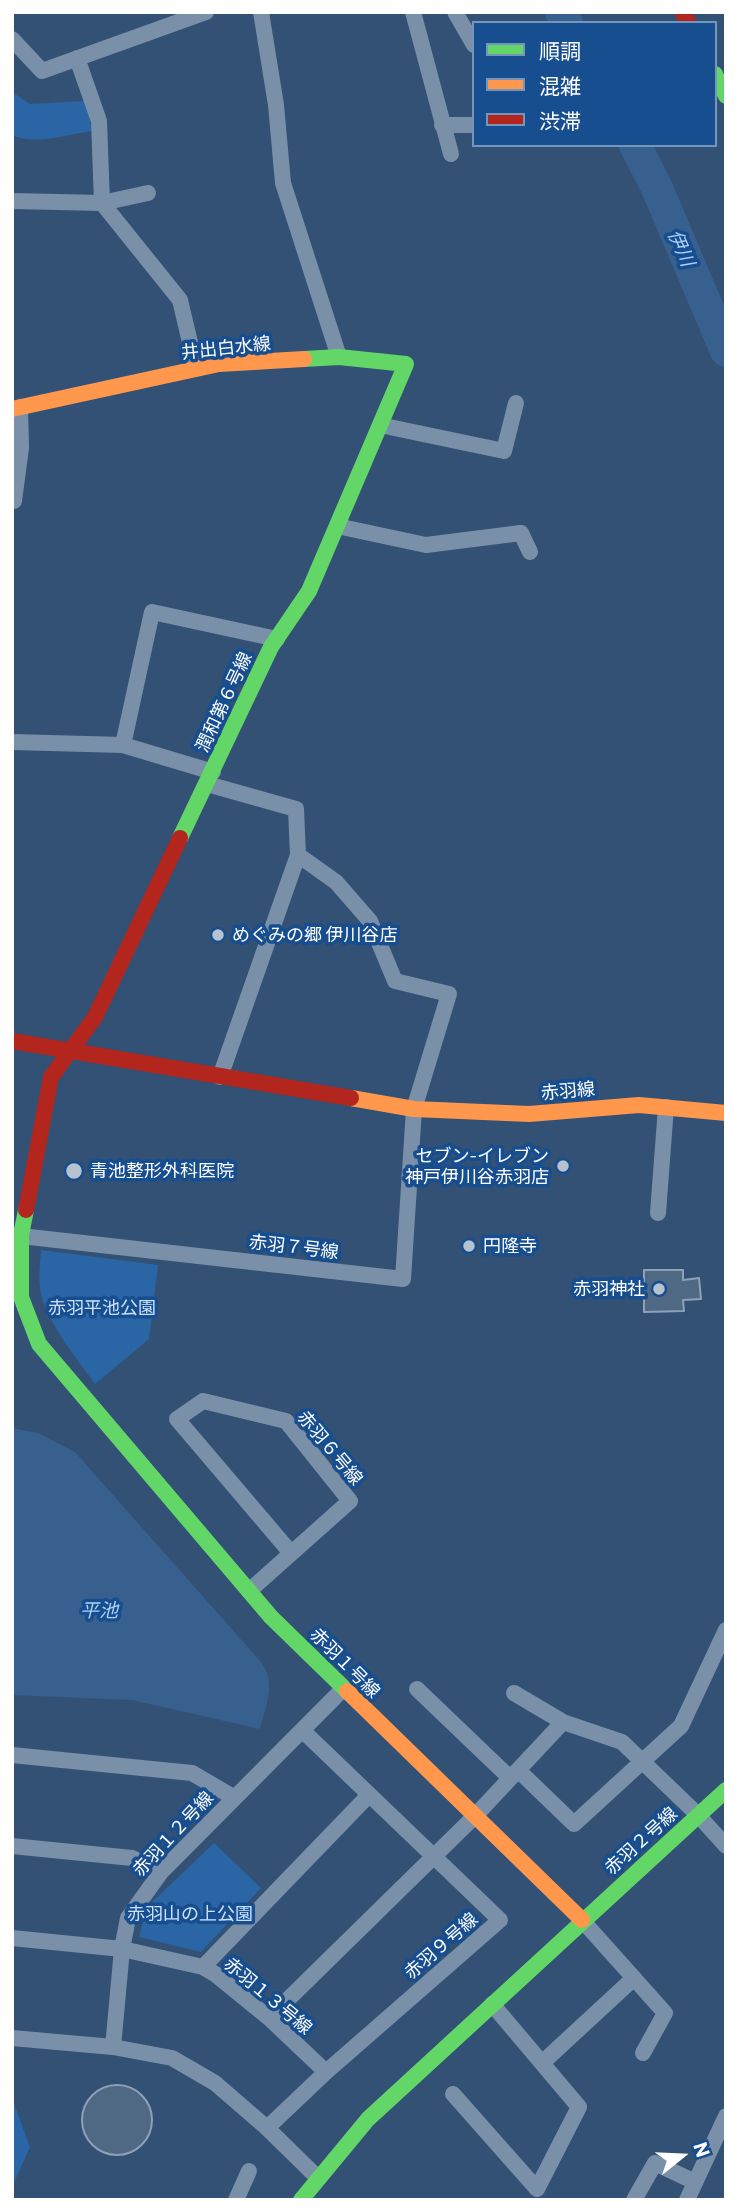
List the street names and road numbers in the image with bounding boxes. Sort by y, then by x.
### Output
street label: 井出白水線 [180,333,272,363]
street label: 潤和第６号線 [191,648,257,756]
street label: 赤羽線 [540,1078,596,1104]
street label: 赤羽７号線 [248,1231,340,1263]
street label: 赤羽６号線 [293,1407,367,1489]
street label: 赤羽１号線 [306,1624,384,1702]
street label: 赤羽１２号線 [128,1787,218,1881]
street label: 赤羽２号線 [600,1803,682,1879]
street label: 赤羽９号線 [400,1908,482,1984]
street label: 赤羽１３号線 [220,1953,316,2039]

